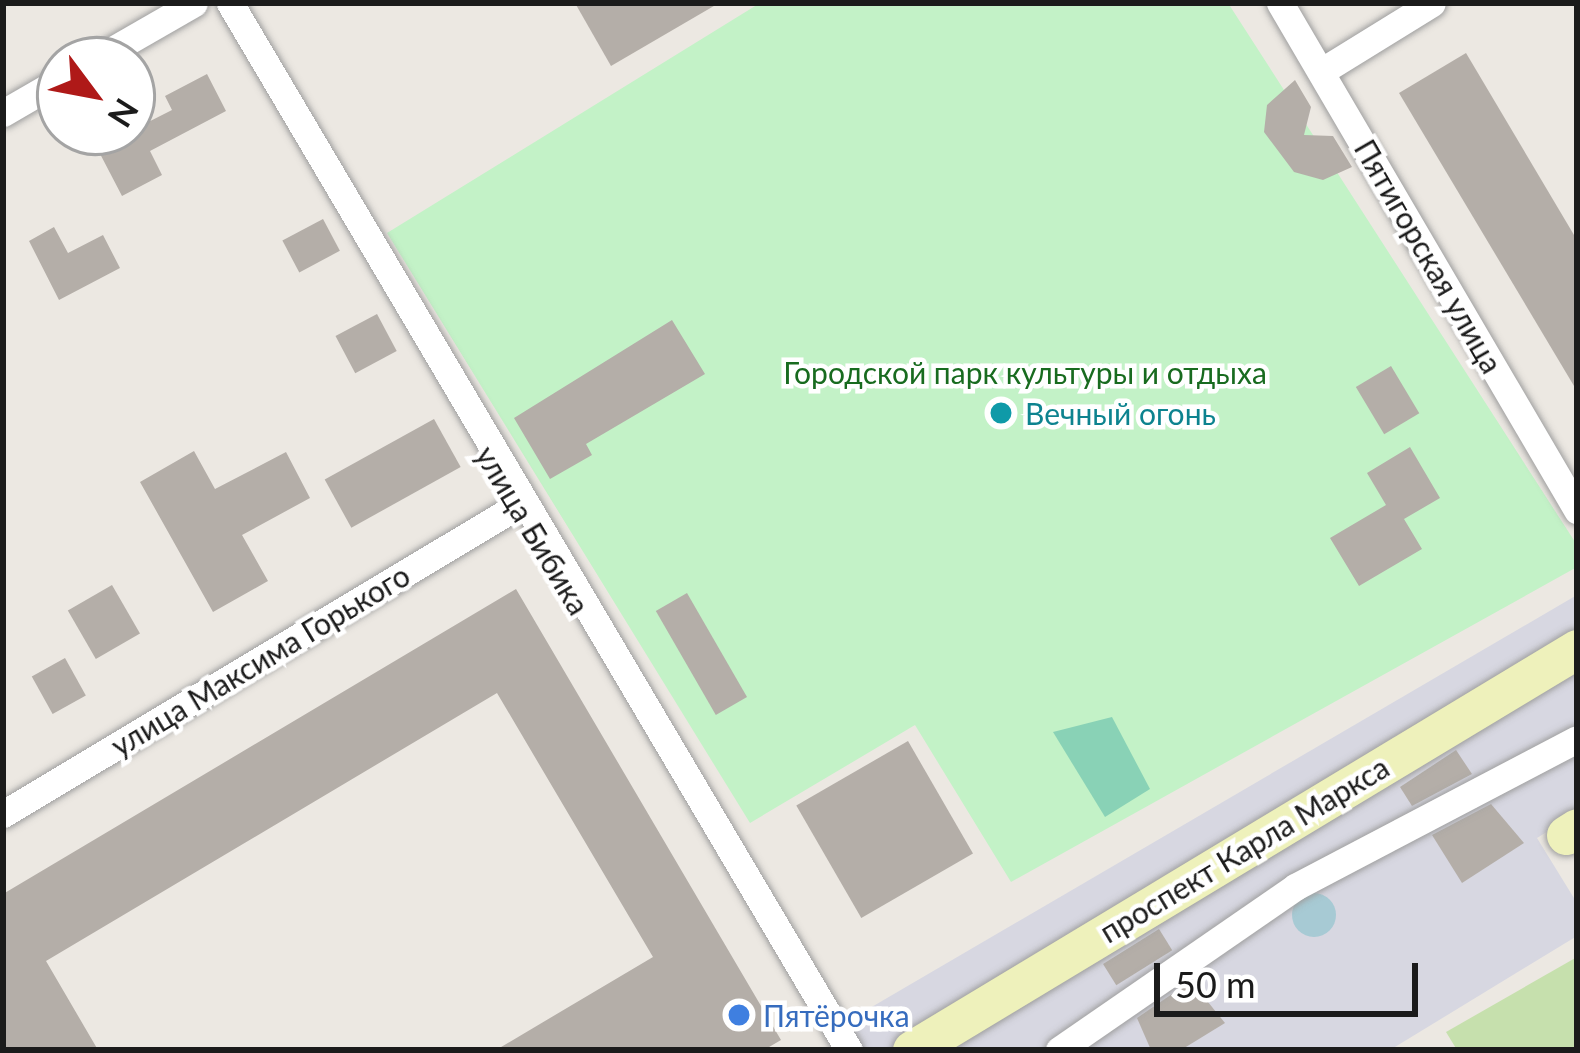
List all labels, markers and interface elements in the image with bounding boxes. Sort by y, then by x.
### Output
north arrow [36,36,156,156]
text: N [100,92,148,135]
street label: Пятигорская улица [1348,133,1510,379]
park label: Городской парк культуры и отдыха [783,354,1267,390]
place label: Вечный огонь [1025,395,1216,431]
marker: Вечный огонь [988,400,1014,426]
street label: улица Бибика [469,439,597,621]
street label: улица Максима Горького [104,557,416,763]
street label: проспект Карла Маркса [1093,748,1395,950]
scale bar [1160,939,1424,1013]
text: 50 m [1175,962,1256,1006]
place label: Пятёрочка [763,997,910,1033]
marker: Пятёрочка [726,1002,752,1028]

